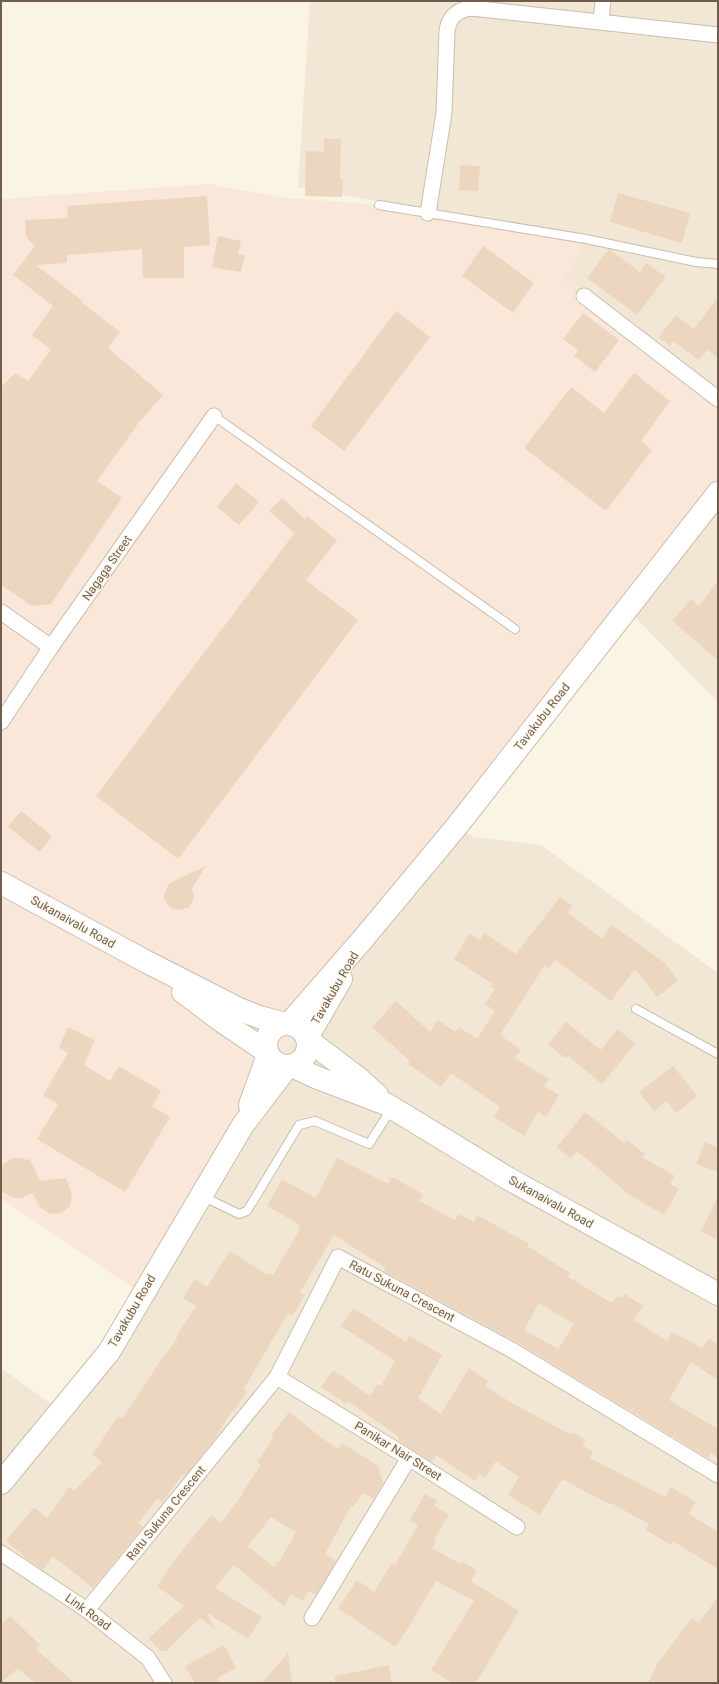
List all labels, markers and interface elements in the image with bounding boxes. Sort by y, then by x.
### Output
street label: Nagaga Street [79,533,135,603]
street label: Tavakubu Road [511,680,573,754]
street label: Sukanaivalu Road [28,893,118,951]
street label: Tavakubu Road [309,949,361,1027]
street label: Sukanaivalu Road [506,1173,596,1231]
street label: Ratu Sukuna Crescent [347,1257,457,1325]
street label: Tavakubu Road [106,1272,158,1350]
street label: Panikar Nair Street [352,1419,444,1483]
street label: Ratu Sukuna Crescent [124,1463,208,1563]
street label: Link Road [63,1591,113,1633]

